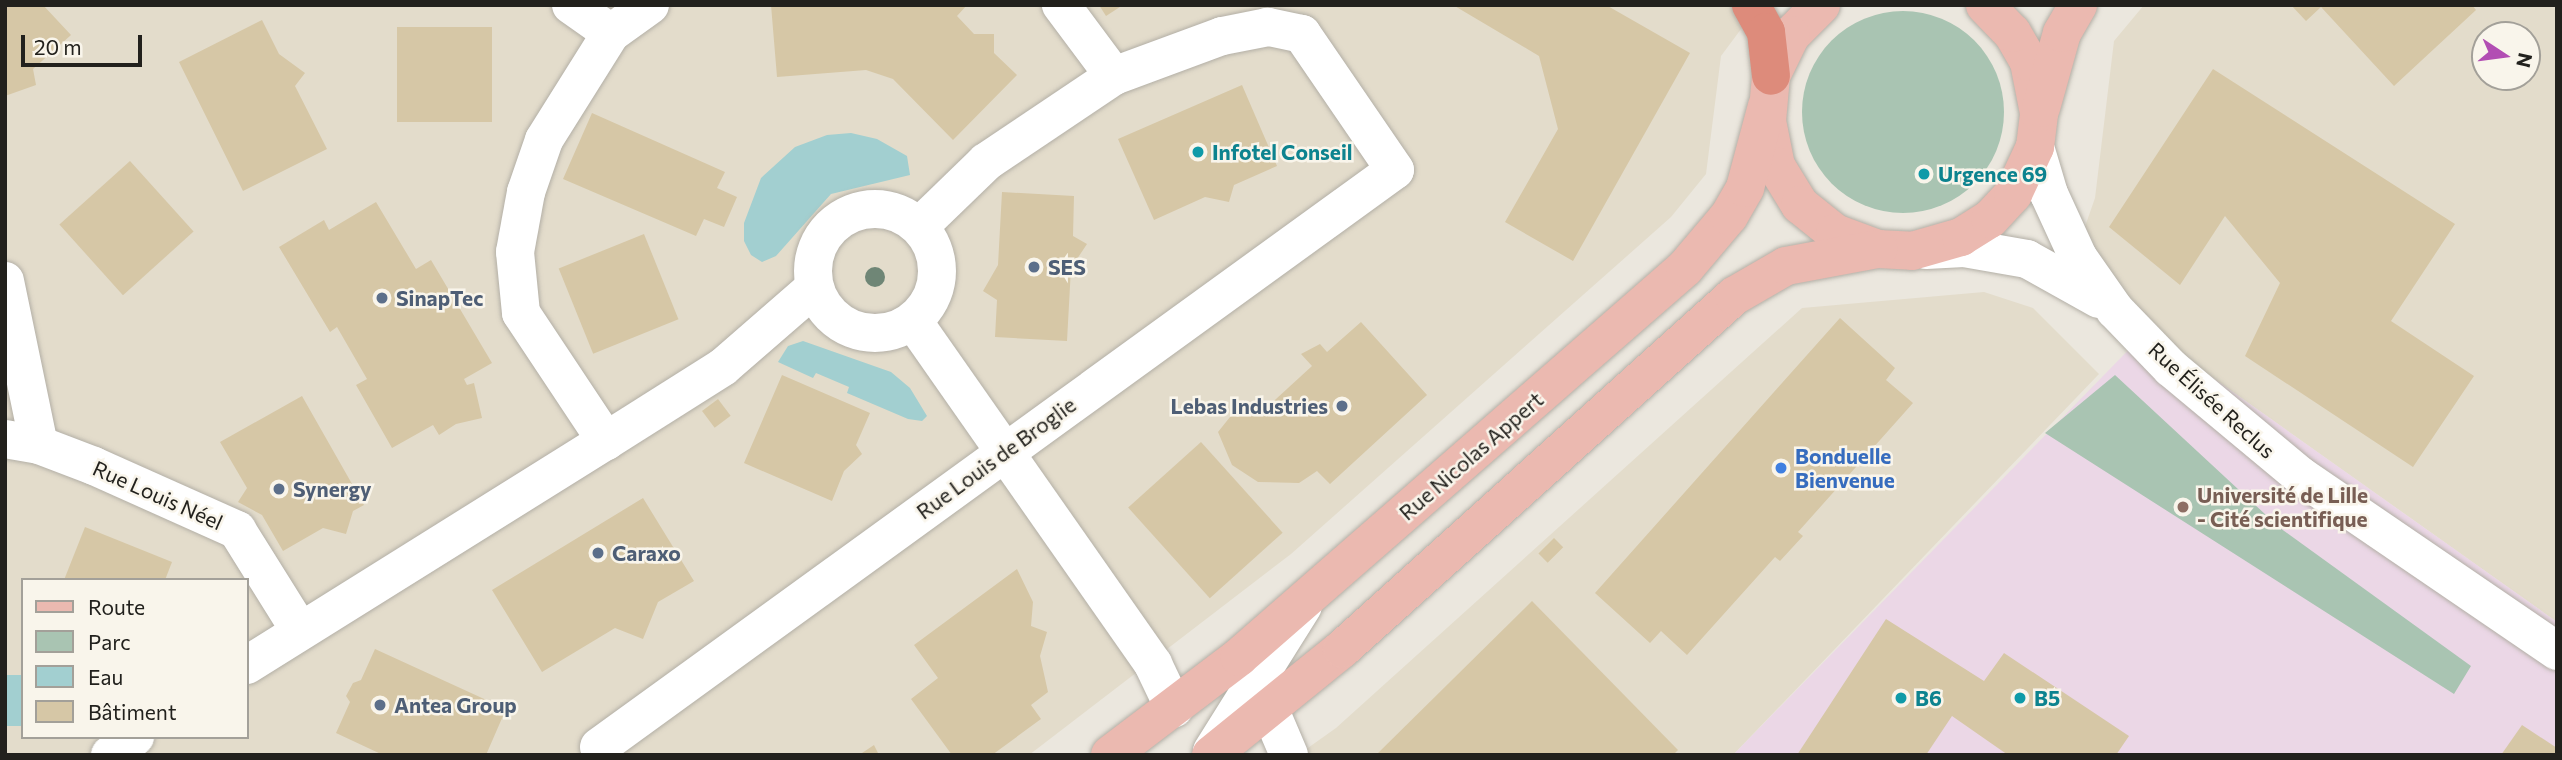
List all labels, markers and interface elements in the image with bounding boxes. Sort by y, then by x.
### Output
scale bar [24,21,145,65]
north arrow [2471,21,2541,91]
text: 20 m [34,34,82,59]
text: N [2512,51,2538,70]
place label: Infotel Conseil [1212,139,1352,165]
marker: Infotel Conseil [1190,144,1206,160]
place label: Urgence 69 [1938,161,2047,187]
marker: Urgence 69 [1916,166,1932,182]
place label: SES [1048,254,1086,280]
marker: SES [1026,259,1042,275]
place label: SinapTec [396,285,483,311]
marker: SinapTec [374,290,390,306]
street label: Rue Élisée Reclus [2144,337,2280,463]
street label: Rue Nicolas Appert [1394,387,1548,525]
street label: Rue Louis de Broglie [911,392,1081,524]
place label: Lebas Industries [1171,393,1328,419]
marker: Lebas Industries [1334,398,1350,414]
place label: Bonduelle Bienvenue [1795,443,1895,493]
street label: Rue Louis Néel [89,455,227,535]
marker: Bonduelle Bienvenue [1773,460,1789,476]
place label: Synergy [293,476,372,502]
marker: Synergy [271,481,287,497]
place label: Université de Lille ‐ Cité scientifique [2197,482,2368,532]
marker: Université de Lille ‐ Cité scientifique [2175,499,2191,515]
place label: Caraxo [612,540,681,566]
marker: Caraxo [590,545,606,561]
legend [21,578,248,739]
text: Route [88,594,145,619]
text: Parc [88,629,131,654]
text: Eau [88,664,123,689]
place label: B6 [1915,685,1942,711]
place label: B5 [2034,685,2060,711]
marker: B6 [1893,690,1909,706]
marker: B5 [2012,690,2028,706]
place label: Antea Group [394,692,517,718]
marker: Antea Group [372,697,388,713]
text: Bâtiment [88,699,177,724]

